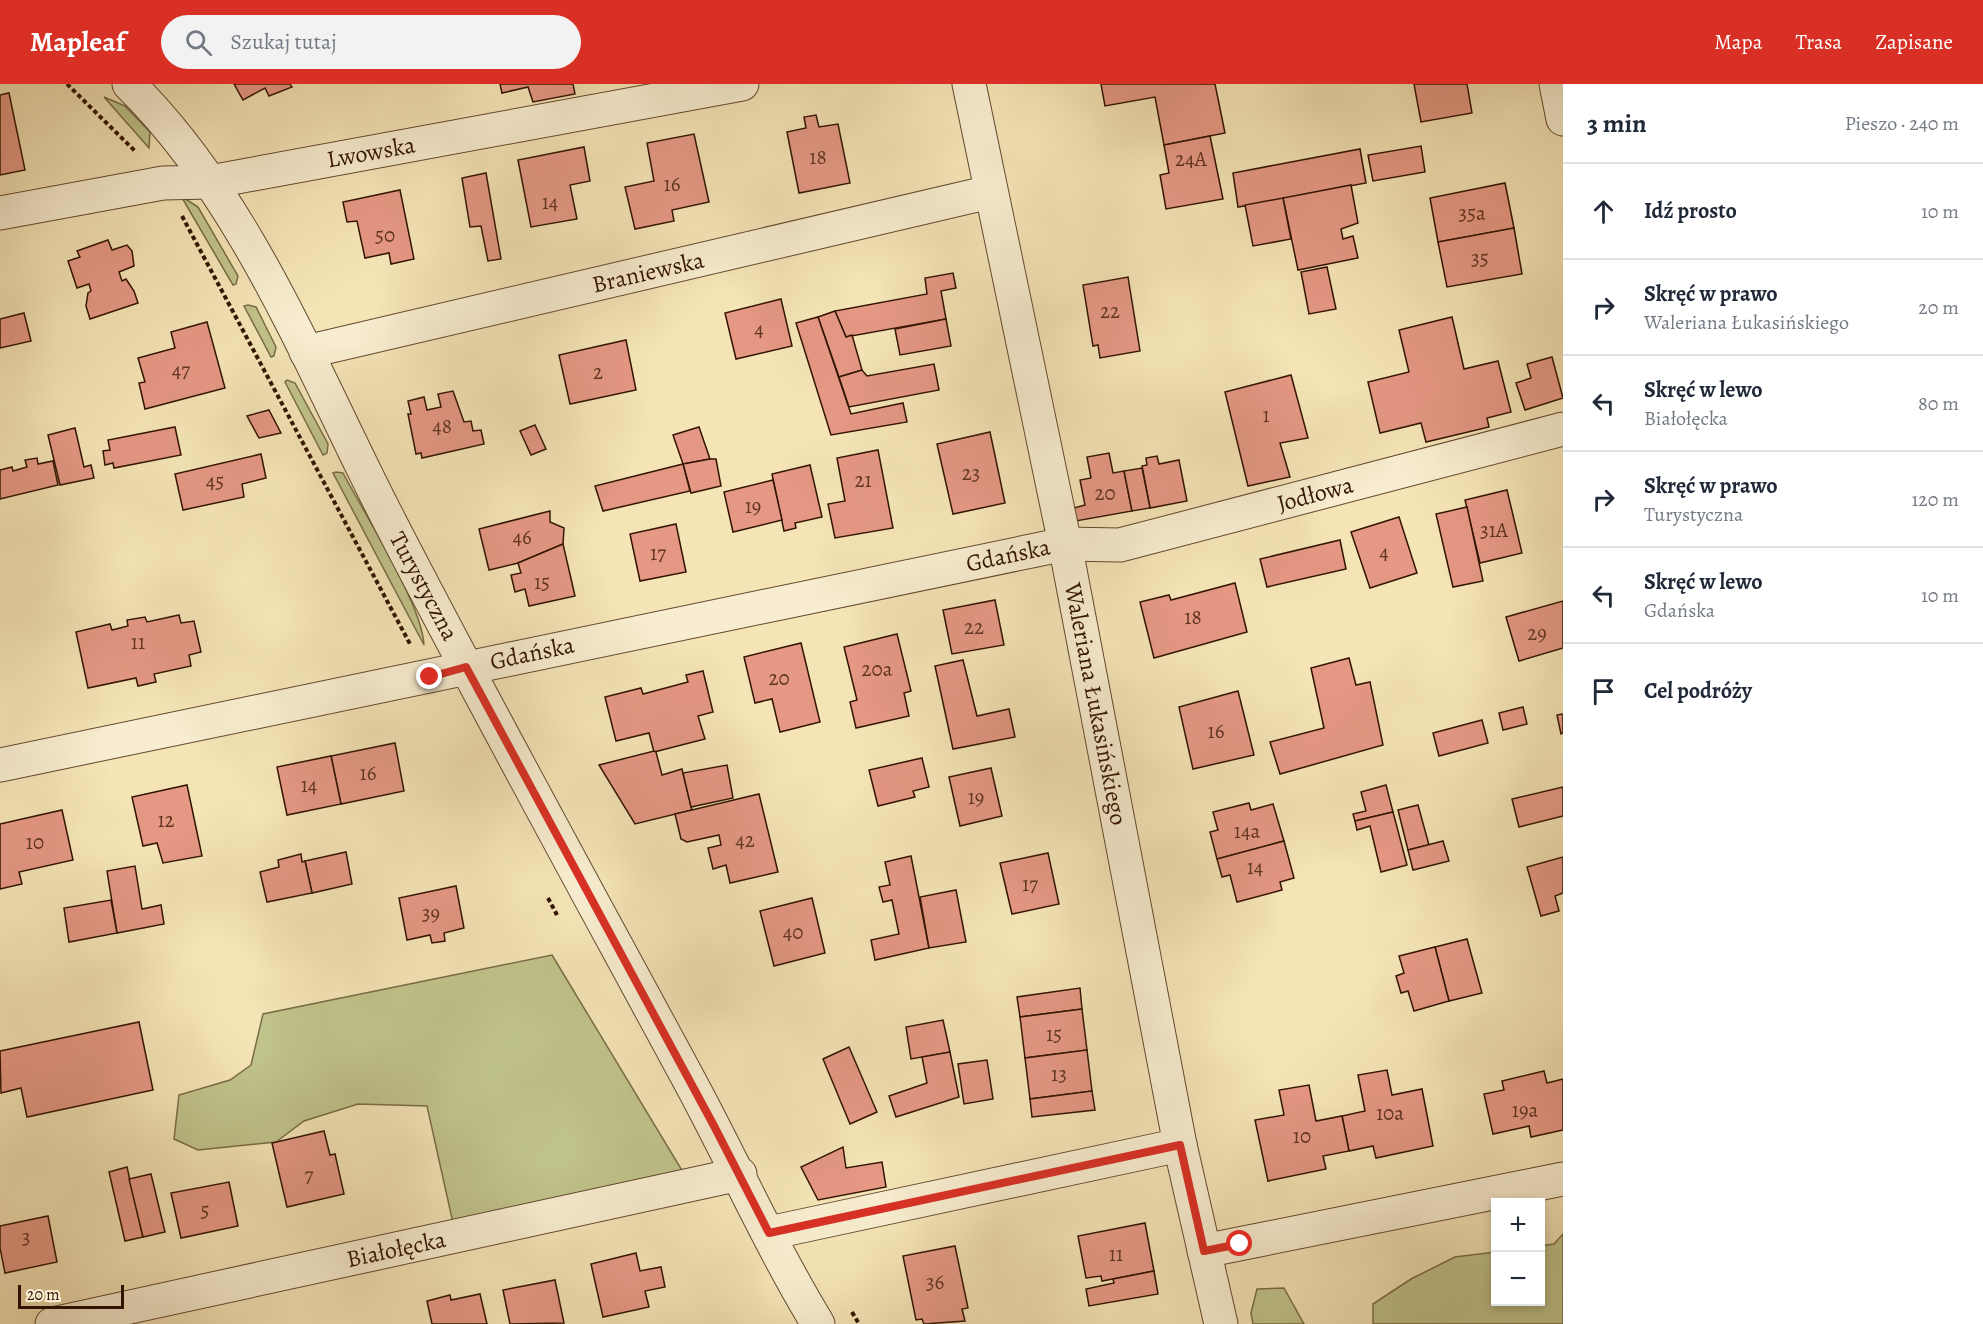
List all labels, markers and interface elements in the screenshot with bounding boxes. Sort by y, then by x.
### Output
search box [161,15,581,69]
text: Mapleaf [30,23,125,61]
icon: search [182,26,215,59]
text: Szukaj tutaj [230,27,337,57]
text: Mapa [1714,28,1762,56]
text: Trasa [1795,28,1842,56]
text: Zapisane [1875,28,1953,56]
text: 3 min [1587,106,1647,141]
text: Pieszo · 240 m [1845,110,1959,137]
street label: Lwowska [324,128,418,175]
house number: 18 [809,143,827,171]
house number: 24A [1175,145,1208,173]
house number: 16 [664,170,681,198]
house number: 14 [542,188,558,216]
icon: ahead [1587,195,1620,228]
text: Idź prosto [1644,196,1737,226]
text: 10 m [1921,198,1959,225]
house number: 35a [1458,199,1486,227]
house number: 50 [375,221,395,249]
street label: Braniewska [589,243,708,300]
house number: 35 [1471,244,1489,272]
text: Skręć w prawo [1644,279,1778,309]
icon: right [1587,291,1620,324]
text: 20 m [1918,294,1959,321]
house number: 22 [1100,297,1120,325]
text: Waleriana Łukasińskiego [1644,309,1849,336]
house number: 4 [754,315,764,343]
house number: 47 [172,356,190,384]
house number: 2 [593,358,603,386]
text: Skręć w lewo [1644,375,1763,405]
icon: left [1587,387,1620,420]
text: 80 m [1918,390,1959,417]
house number: 1 [1262,401,1270,429]
text: Białołęcka [1644,405,1728,432]
house number: 48 [432,412,452,440]
house number: 23 [962,459,980,487]
house number: 21 [854,466,872,494]
house number: 45 [206,467,224,495]
street label: Jodłowa [1273,468,1357,519]
text: Skręć w prawo [1644,471,1778,501]
house number: 20 [1094,479,1116,507]
icon: right [1587,483,1620,516]
text: 120 m [1911,486,1959,513]
house number: 19 [745,492,761,520]
text: Turystyczna [1644,501,1743,528]
house number: 31A [1480,516,1509,544]
house number: 46 [512,523,532,551]
street label: Turystyczna [382,526,466,647]
street label: Gdańska [963,530,1054,580]
house number: 4 [1379,538,1389,566]
house number: 17 [650,539,666,567]
text: Skręć w lewo [1644,567,1763,597]
house number: 15 [534,568,550,596]
street label: Waleriana Łukasińskiego [1057,579,1135,828]
icon: left [1587,579,1620,612]
text: 10 m [1921,582,1959,609]
text: Gdańska [1644,597,1715,624]
house number: 18 [1184,603,1202,631]
house number: 22 [964,613,984,641]
house number: 29 [1527,619,1547,647]
house number: 11 [131,628,145,656]
street label: Gdańska [487,628,578,678]
house number: 20a [862,655,893,683]
route end [416,663,442,689]
house number: 20 [768,664,790,692]
icon: arrive [1587,675,1620,708]
text: Cel podróży [1644,676,1752,706]
house number: 16 [1208,717,1225,745]
house number: 16 [360,759,377,787]
house number: 14 [301,771,317,799]
house number: 19 [968,783,984,811]
house number: 12 [157,806,175,834]
house number: 14a [1234,817,1260,845]
house number: 42 [735,826,755,854]
house number: 10 [26,828,44,856]
house number: 14 [1247,853,1263,881]
house number: 17 [1022,870,1038,898]
house number: 39 [422,899,440,927]
house number: 40 [783,918,803,946]
house number: 15 [1046,1020,1062,1048]
house number: 13 [1051,1060,1067,1088]
house number: 19a [1512,1096,1538,1124]
house number: 10a [1376,1099,1404,1127]
house number: 10 [1293,1122,1311,1150]
house number: 7 [305,1161,314,1189]
house number: 5 [200,1196,210,1224]
map controls [1491,1198,1545,1306]
button: + [1491,1198,1545,1252]
house number: 3 [22,1223,30,1251]
street label: Białołęcka [344,1223,449,1275]
route start [1226,1230,1252,1256]
house number: 11 [1109,1240,1123,1268]
button: − [1491,1252,1545,1306]
house number: 36 [926,1268,945,1296]
scale bar [18,1282,124,1310]
text: 20 m [27,1284,60,1306]

